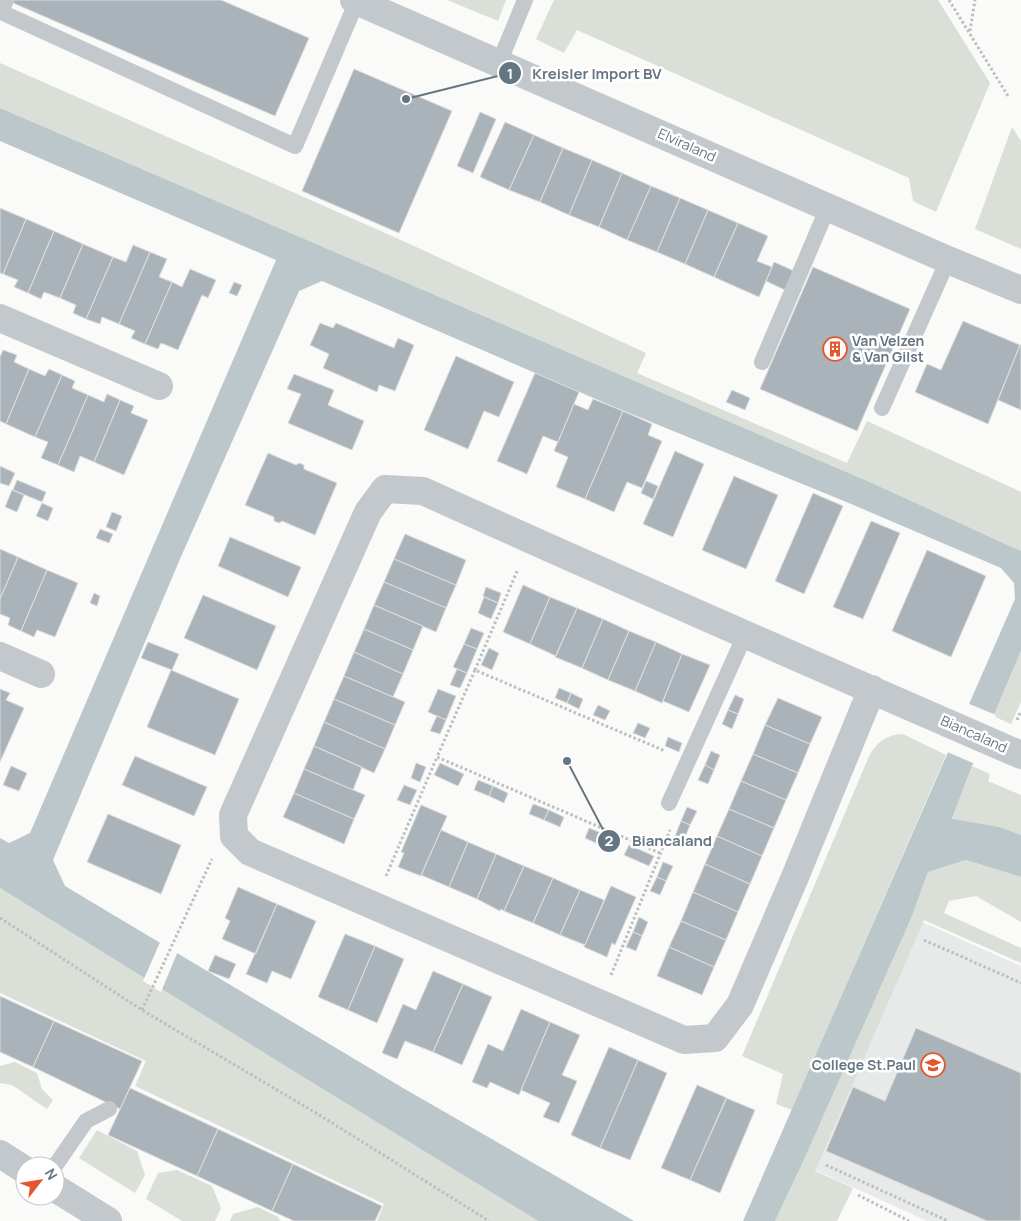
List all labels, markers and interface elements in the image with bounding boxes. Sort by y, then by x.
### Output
callout: Kreisler Import BV [497,58,672,88]
text: 1 [507,63,513,84]
text: Kreisler Import BV [532,63,662,84]
street label: Elviraland [655,123,719,166]
place label: Van Velzen & Van Gilst [852,331,924,366]
building icon: Van Velzen & Van Gilst [822,336,848,362]
street label: Biancaland [938,710,1010,757]
callout: Biancaland [597,826,722,856]
text: 2 [605,830,614,851]
text: Biancaland [632,830,712,851]
school or university icon: College St.Paul [920,1052,946,1078]
place label: College St.Paul [812,1055,916,1074]
north arrow [15,1156,65,1206]
text: N [41,1165,62,1183]

